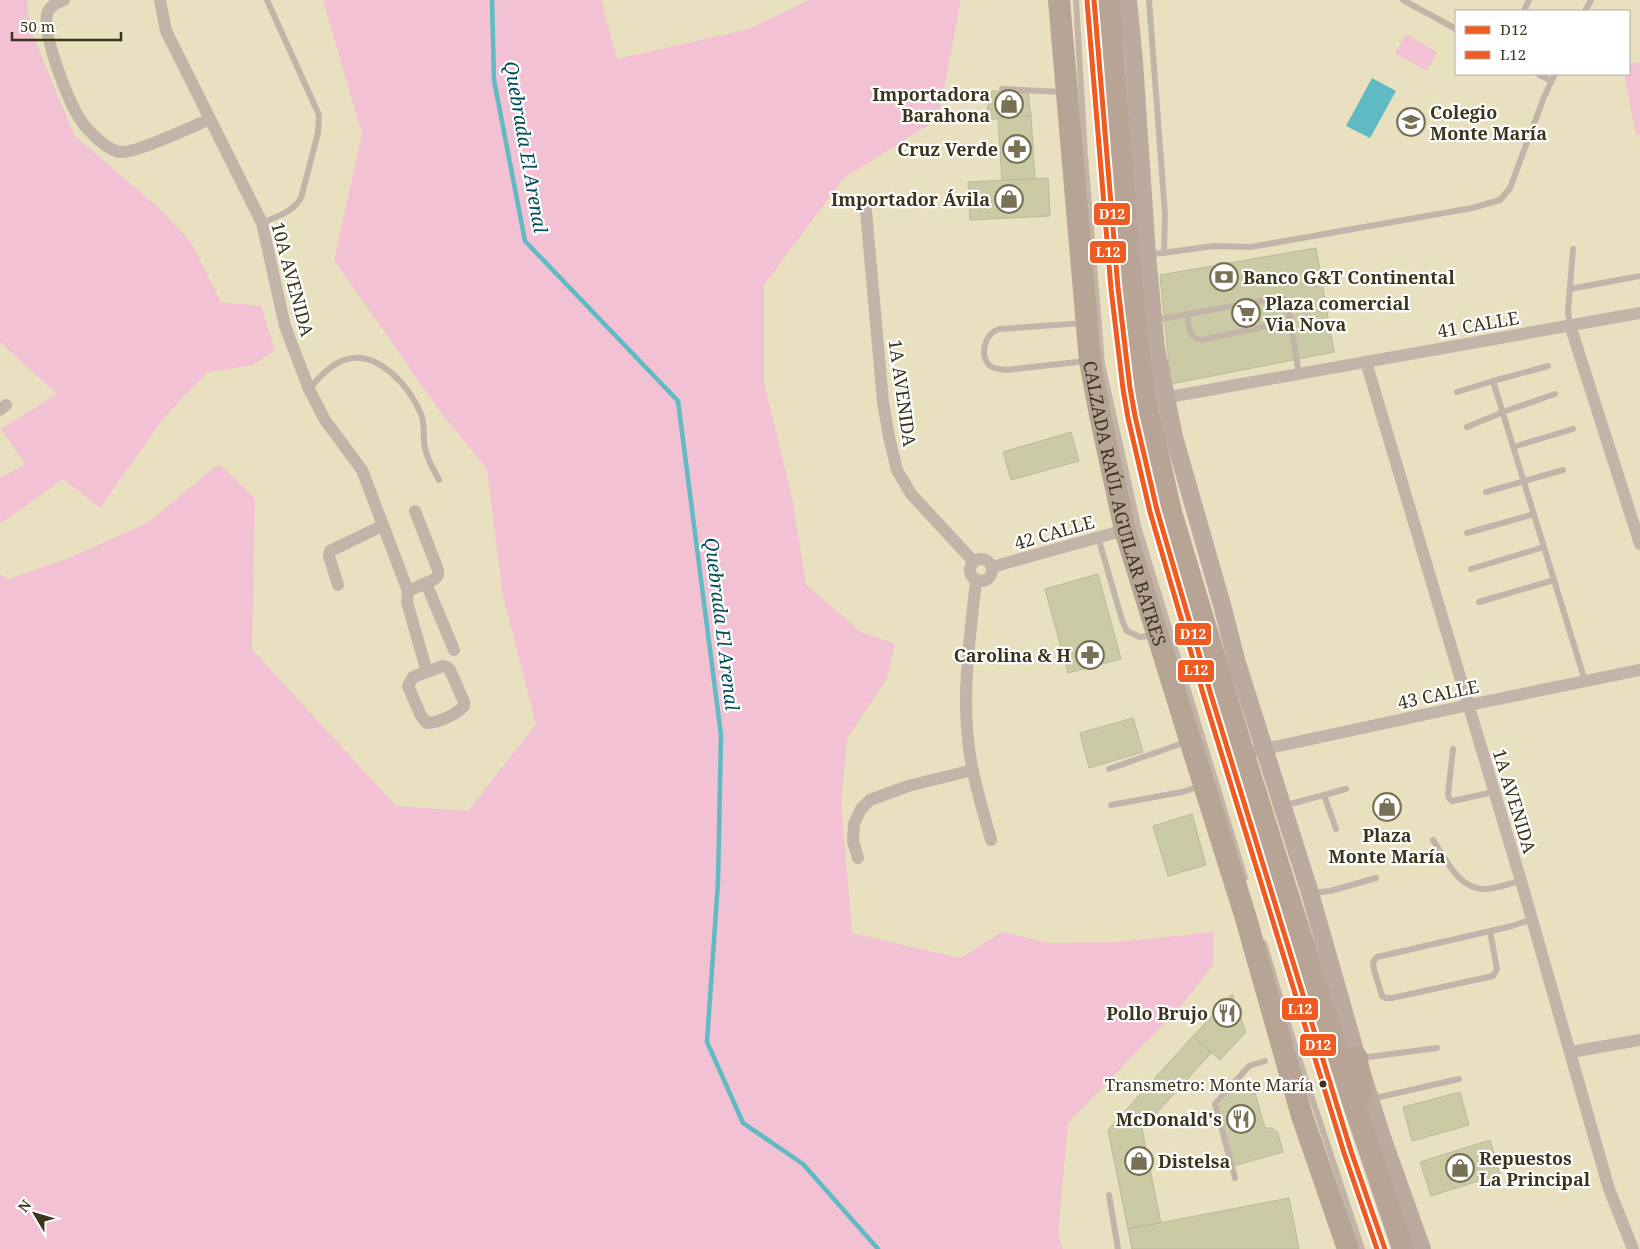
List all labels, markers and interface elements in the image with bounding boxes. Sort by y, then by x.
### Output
scale bar [12,10,121,42]
legend [1455,10,1630,75]
text: 50 m [20,16,55,36]
text: D12 [1500,19,1528,39]
text: L12 [1500,44,1526,64]
water label: Quebrada El Arenal [498,59,554,235]
place label: Importadora Barahona [872,82,990,127]
shop icon: Importadora Barahona [994,89,1024,119]
place label: Colegio Monte María [1430,100,1547,145]
school or university icon: Colegio Monte María [1396,107,1426,137]
pharmacy icon: Cruz Verde [1002,134,1032,164]
place label: Cruz Verde [897,137,998,161]
shop icon: Importador Ávila [994,184,1024,214]
place label: Importador Ávila [831,187,990,211]
line badge: D12 [1093,202,1131,226]
text: D12 [1099,204,1125,223]
street label: 10A AVENIDA [266,219,320,339]
line badge: L12 [1089,240,1127,264]
text: L12 [1096,242,1121,261]
bank icon: Banco G&T Continental [1209,262,1239,292]
place label: Banco G&T Continental [1243,265,1455,289]
place label: Plaza comercial Via Nova [1265,291,1410,336]
supermarket icon: Plaza comercial Via Nova [1231,298,1261,328]
street label: 41 CALLE [1435,305,1521,343]
street label: 1A AVENIDA [884,338,922,448]
street label: CALZADA RAÚL AGUILAR BATRES [1078,359,1172,649]
street label: 42 CALLE [1011,509,1097,555]
water label: Quebrada El Arenal [698,536,746,712]
line badge: D12 [1174,622,1212,646]
text: D12 [1180,624,1206,643]
pharmacy icon: Carolina & H [1075,640,1105,670]
place label: Carolina & H [954,643,1071,667]
line badge: L12 [1177,659,1215,683]
text: L12 [1184,660,1209,679]
street label: 43 CALLE [1395,674,1481,714]
street label: 1A AVENIDA [1488,746,1542,856]
shop icon: Plaza Monte María [1372,792,1402,822]
place label: Plaza Monte María [1329,823,1446,868]
line badge: L12 [1281,997,1319,1021]
restaurant icon: Pollo Brujo [1212,998,1242,1028]
text: L12 [1288,999,1313,1018]
place label: Pollo Brujo [1106,1001,1208,1025]
line badge: D12 [1299,1033,1337,1057]
text: D12 [1305,1035,1331,1054]
place label: Transmetro: Monte María [1105,1073,1314,1096]
marker: Transmetro: Monte María [1318,1079,1328,1089]
restaurant icon: McDonald's [1226,1104,1256,1134]
place label: McDonald's [1116,1107,1222,1131]
shop icon: Distelsa [1124,1146,1154,1176]
place label: Repuestos La Principal [1479,1146,1591,1191]
place label: Distelsa [1158,1149,1230,1173]
shop icon: Repuestos La Principal [1445,1153,1475,1183]
north arrow [10,1189,60,1239]
text: N [13,1195,35,1216]

